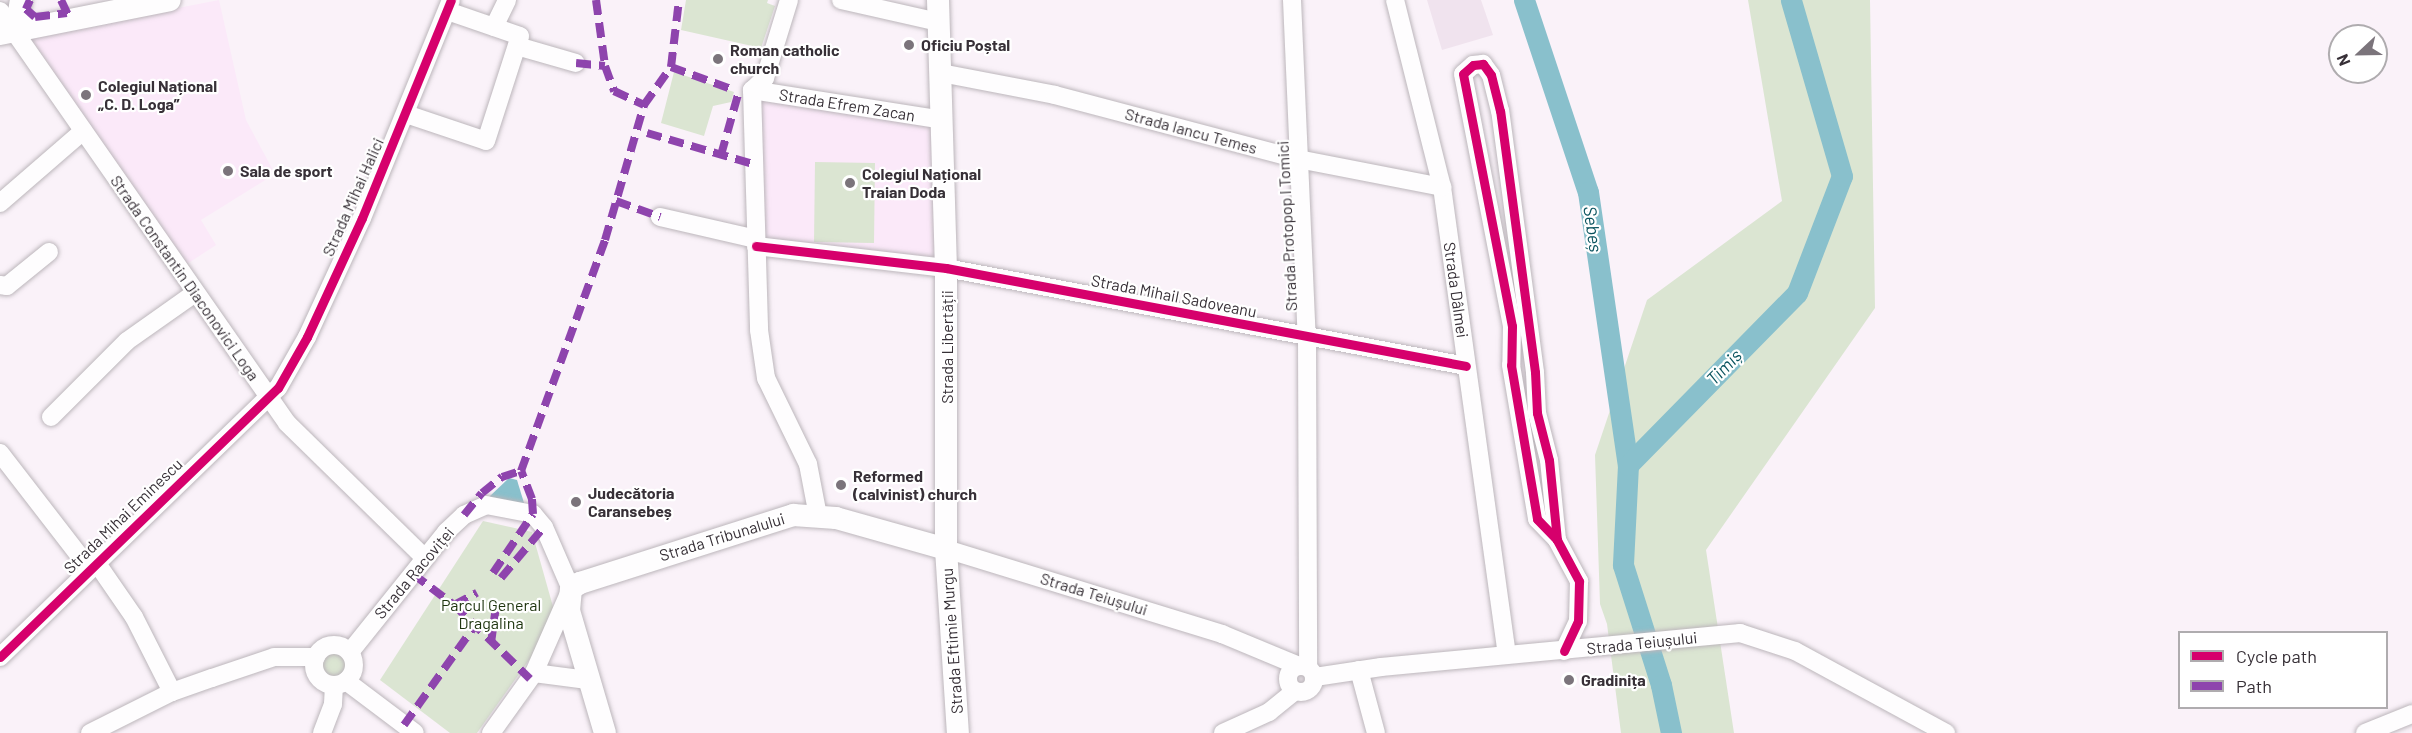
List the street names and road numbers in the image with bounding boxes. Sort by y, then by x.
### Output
street label: Strada Efrem Zacan [778,85,916,125]
street label: Strada Iancu Temes [1123,104,1259,158]
street label: Strada Mihai Halici [318,135,388,259]
street label: Strada Protopop I Tomici [1273,140,1301,312]
street label: Strada Constantin Diaconovici Loga [107,172,263,384]
street label: Strada Dâlmei [1440,241,1472,339]
street label: Strada Mihail Sadoveanu [1090,271,1258,321]
street label: Strada Libertății [937,290,957,404]
street label: Strada Mihai Eminescu [60,454,186,578]
street label: Strada Tribunalului [657,509,787,565]
street label: Strada Racoviței [370,523,458,623]
street label: Strada Eftimie Murgu [937,567,967,715]
street label: Strada Teiușului [1038,569,1150,619]
street label: Strada Teiușului [1586,628,1698,658]

